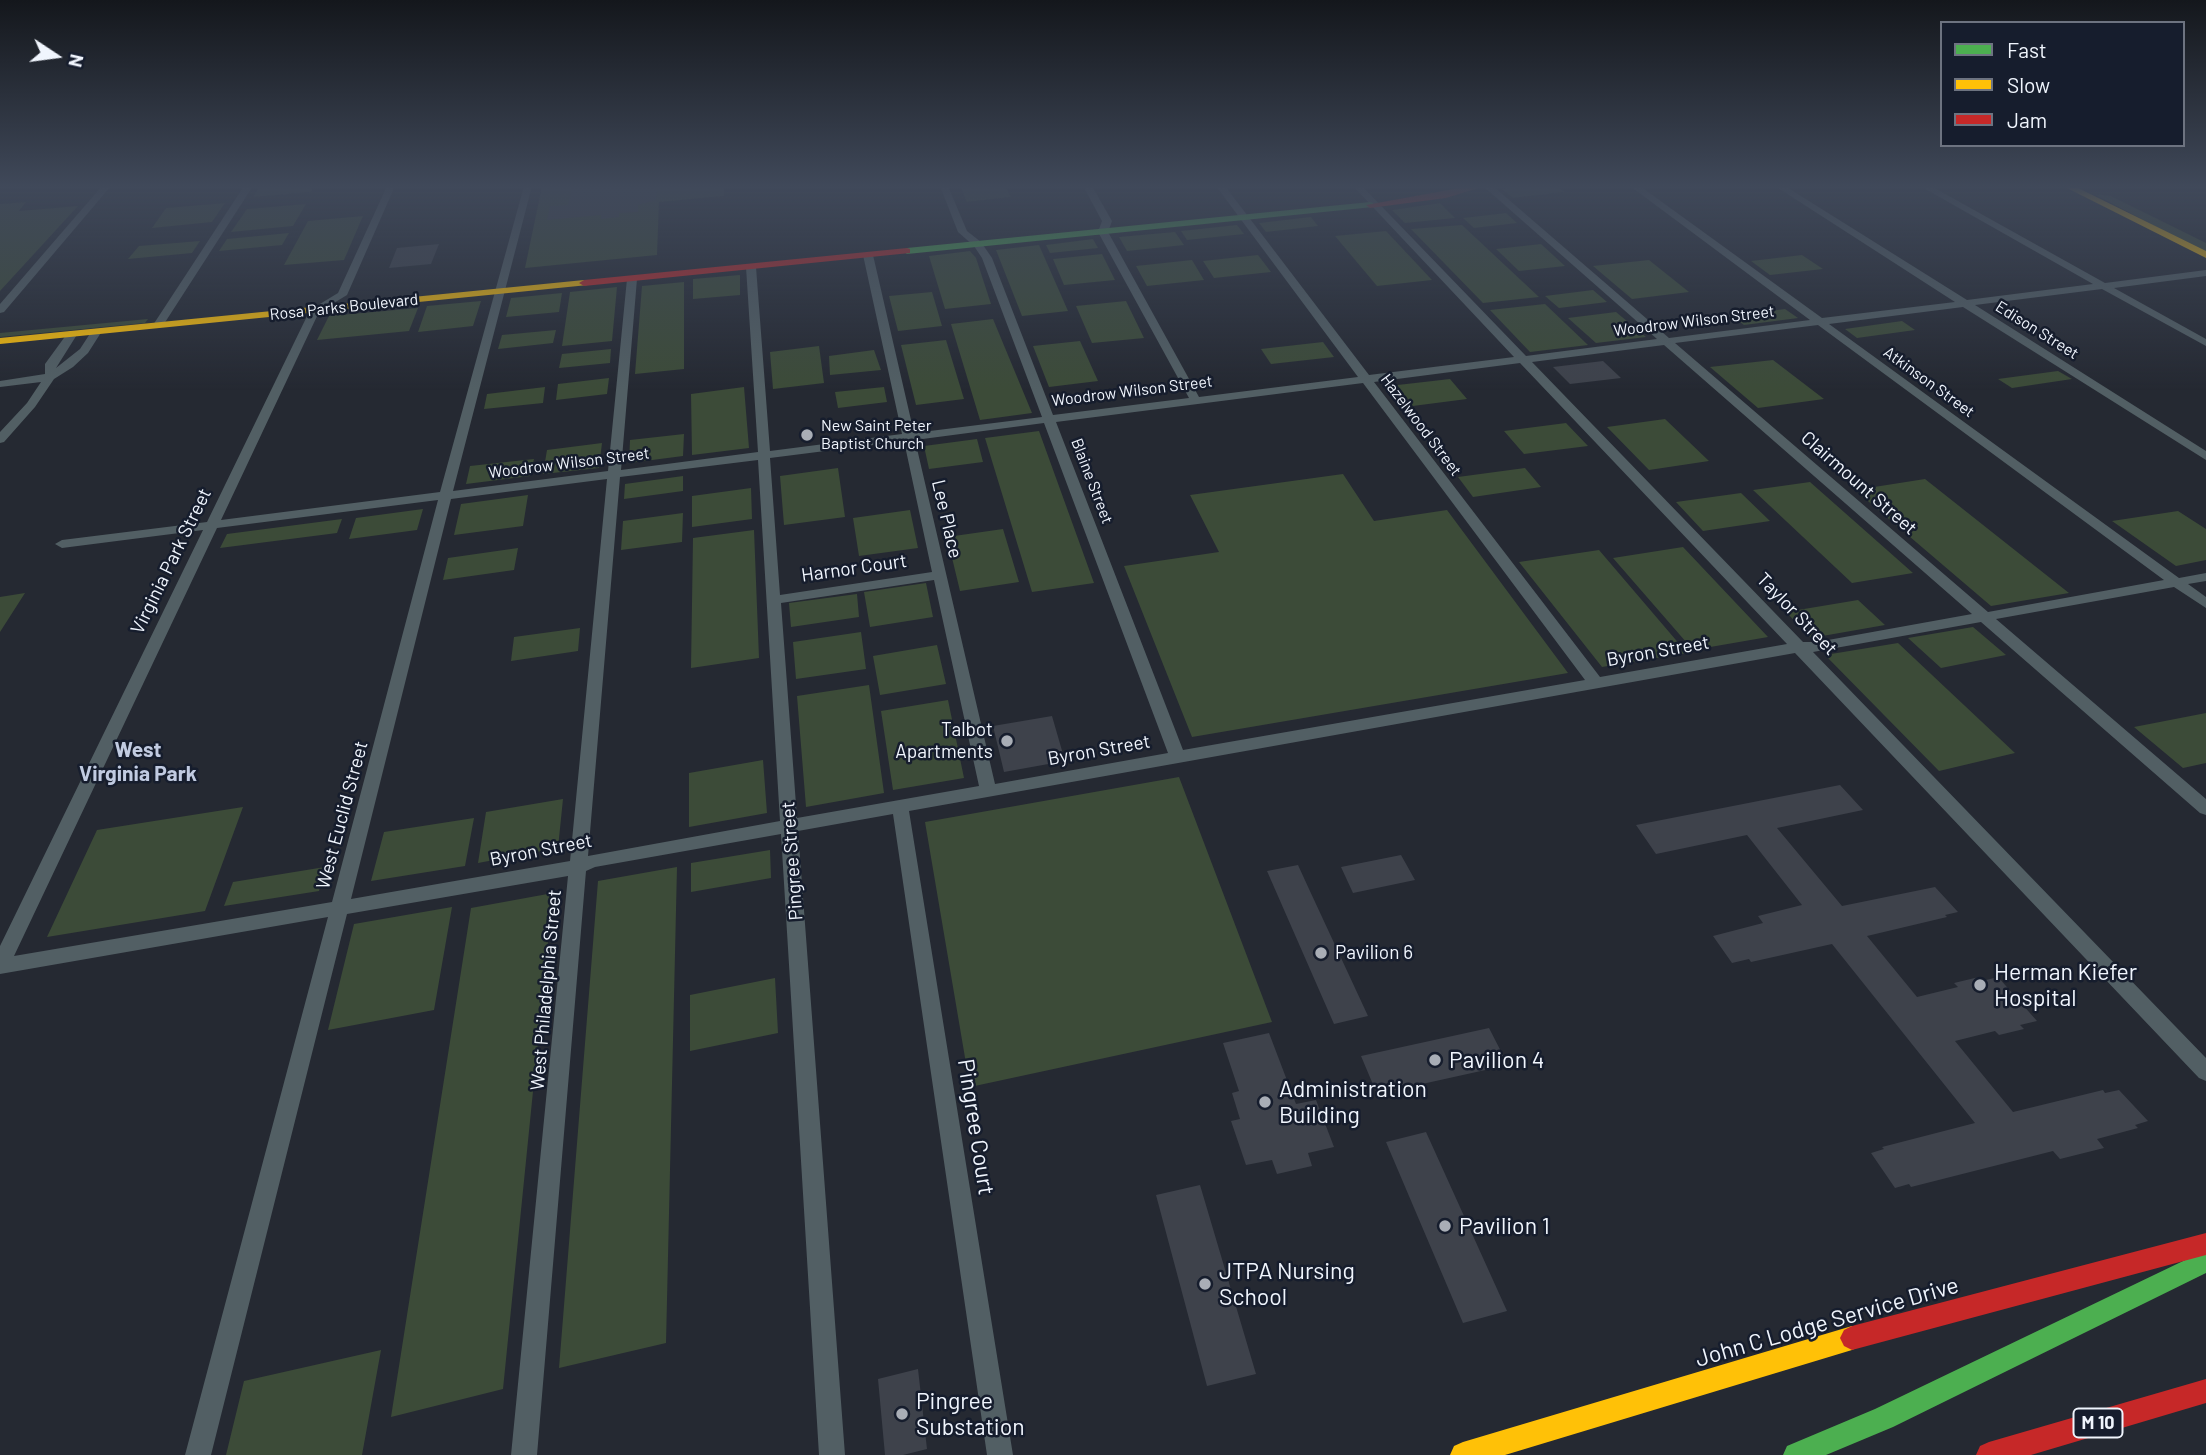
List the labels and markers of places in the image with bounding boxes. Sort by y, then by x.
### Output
place label: New Saint Peter Baptist Church [821,416,932,454]
marker: New Saint Peter Baptist Church [799,427,815,443]
place label: Talbot Apartments [895,719,993,763]
marker: Talbot Apartments [999,733,1015,749]
place label: Pavilion 6 [1335,942,1413,964]
marker: Pavilion 6 [1313,945,1329,961]
place label: Herman Kiefer Hospital [1994,958,2137,1012]
marker: Herman Kiefer Hospital [1972,977,1988,993]
place label: Pavilion 4 [1449,1046,1544,1074]
marker: Pavilion 4 [1427,1052,1443,1068]
place label: Administration Building [1279,1075,1427,1129]
marker: Administration Building [1257,1094,1273,1110]
place label: Pavilion 1 [1459,1212,1550,1240]
marker: Pavilion 1 [1437,1218,1453,1234]
place label: JTPA Nursing School [1219,1257,1355,1311]
marker: JTPA Nursing School [1197,1276,1213,1292]
place label: Pingree Substation [916,1387,1025,1441]
marker: Pingree Substation [894,1406,910,1422]

